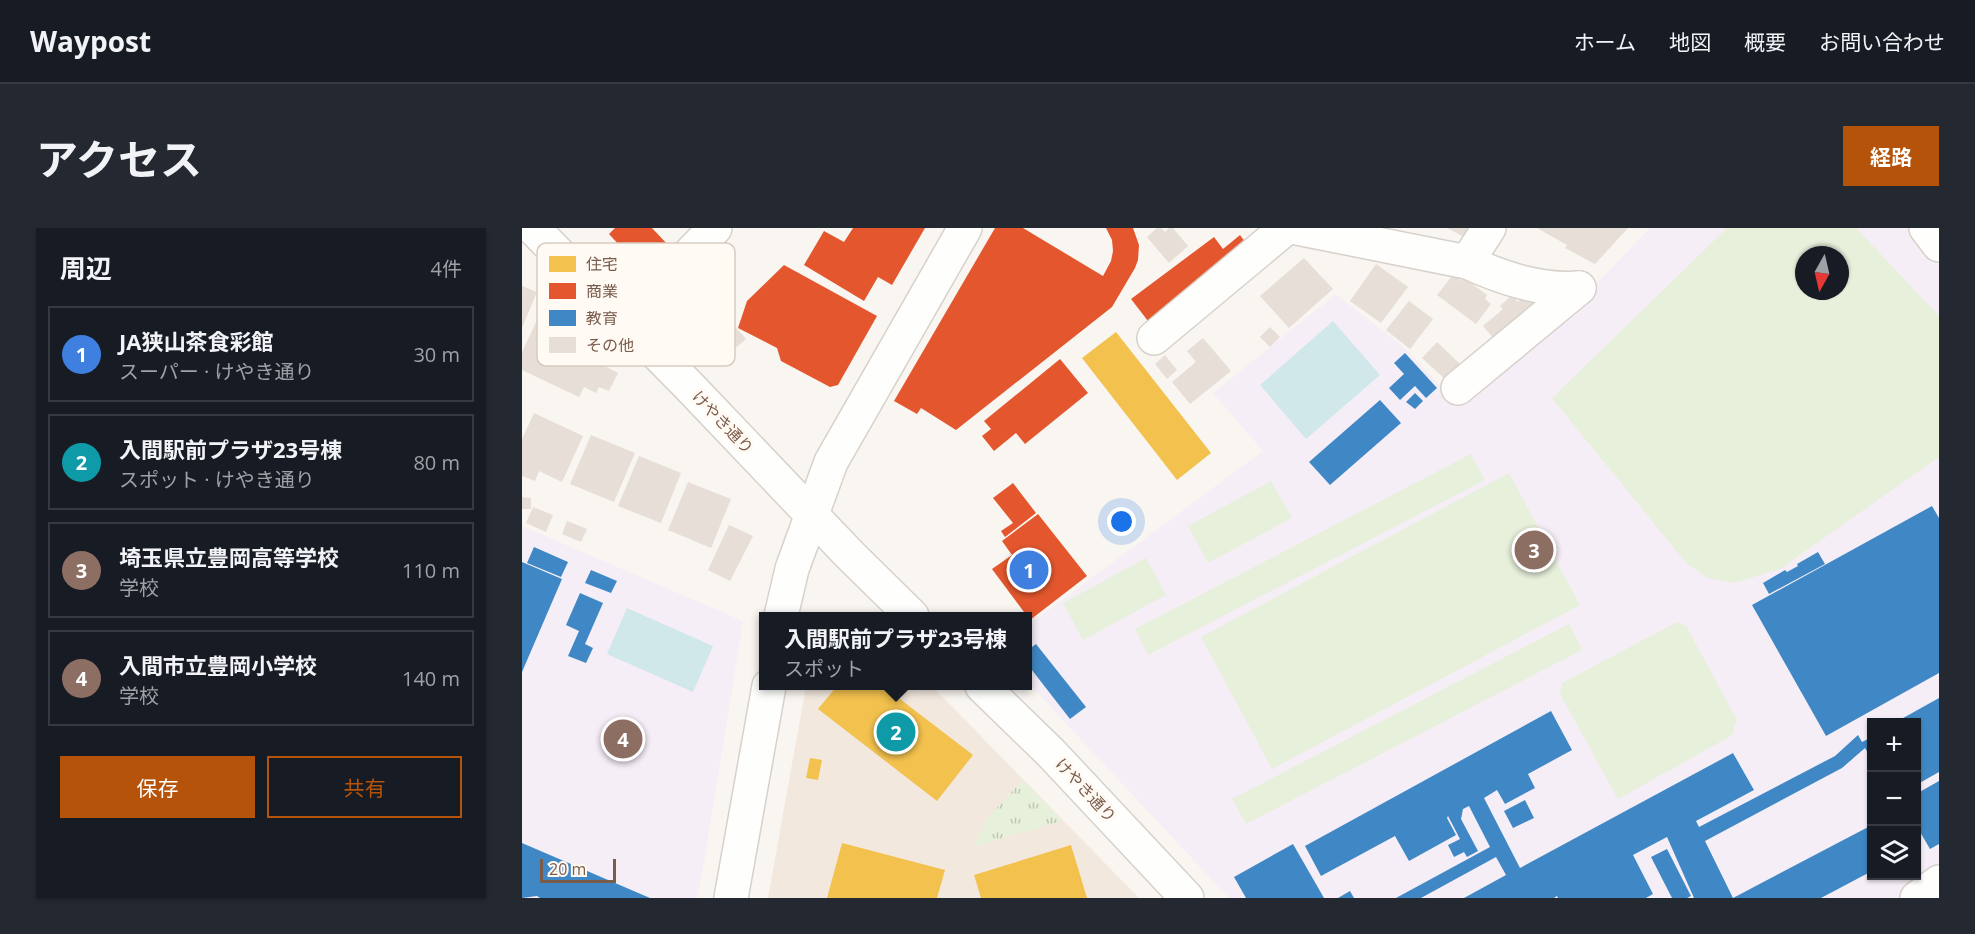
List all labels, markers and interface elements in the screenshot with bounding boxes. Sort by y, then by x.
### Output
text: Waypost [30,22,151,60]
text: ホーム [1574,28,1636,56]
text: 地図 [1669,28,1711,56]
text: 概要 [1744,28,1786,56]
text: お問い合わせ [1819,28,1945,56]
button: 経路 [1843,126,1939,186]
text: アクセス [36,130,202,187]
legend [537,243,735,366]
north arrow [1795,246,1849,300]
text: 周辺 [60,250,112,286]
text: 住宅 [586,253,618,275]
text: 4件 [431,255,462,282]
text: 商業 [586,280,618,302]
text: 教育 [586,307,618,329]
text: JA狭山茶食彩館 [119,326,273,356]
text: その他 [586,334,634,356]
text: 1 [76,341,87,368]
text: 30 m [413,341,460,368]
text: スーパー · けやき通り [119,358,314,385]
street label: けやき通り [687,386,759,458]
text: 入間駅前プラザ23号棟 [119,434,342,464]
text: 2 [76,449,87,476]
text: 80 m [413,449,460,476]
text: スポット · けやき通り [119,466,315,493]
your location [1107,507,1136,536]
pin: 3 [1514,528,1554,572]
text: 埼玉県立豊岡高等学校 [119,542,339,572]
pin: 1 [1010,548,1048,592]
text: 3 [76,557,87,584]
text: 110 m [402,557,460,584]
text: 学校 [119,574,159,601]
popup [759,612,1032,690]
text: 入間駅前プラザ23号棟 [784,623,1007,653]
text: 入間市立豊岡小学校 [119,650,317,680]
text: スポット [784,655,864,682]
text: 4 [76,665,87,692]
text: 140 m [402,665,460,692]
text: 学校 [119,682,159,709]
pin: 2 [876,710,916,754]
pin: 4 [604,716,642,762]
map controls [1867,718,1921,880]
button: + [1867,718,1921,772]
street label: けやき通り [1051,753,1121,827]
button: 保存 [60,756,255,818]
button: 共有 [267,756,462,818]
button: − [1867,772,1921,826]
button: layers [1867,826,1921,880]
scale bar [540,856,616,884]
text: 20 m [549,858,586,880]

